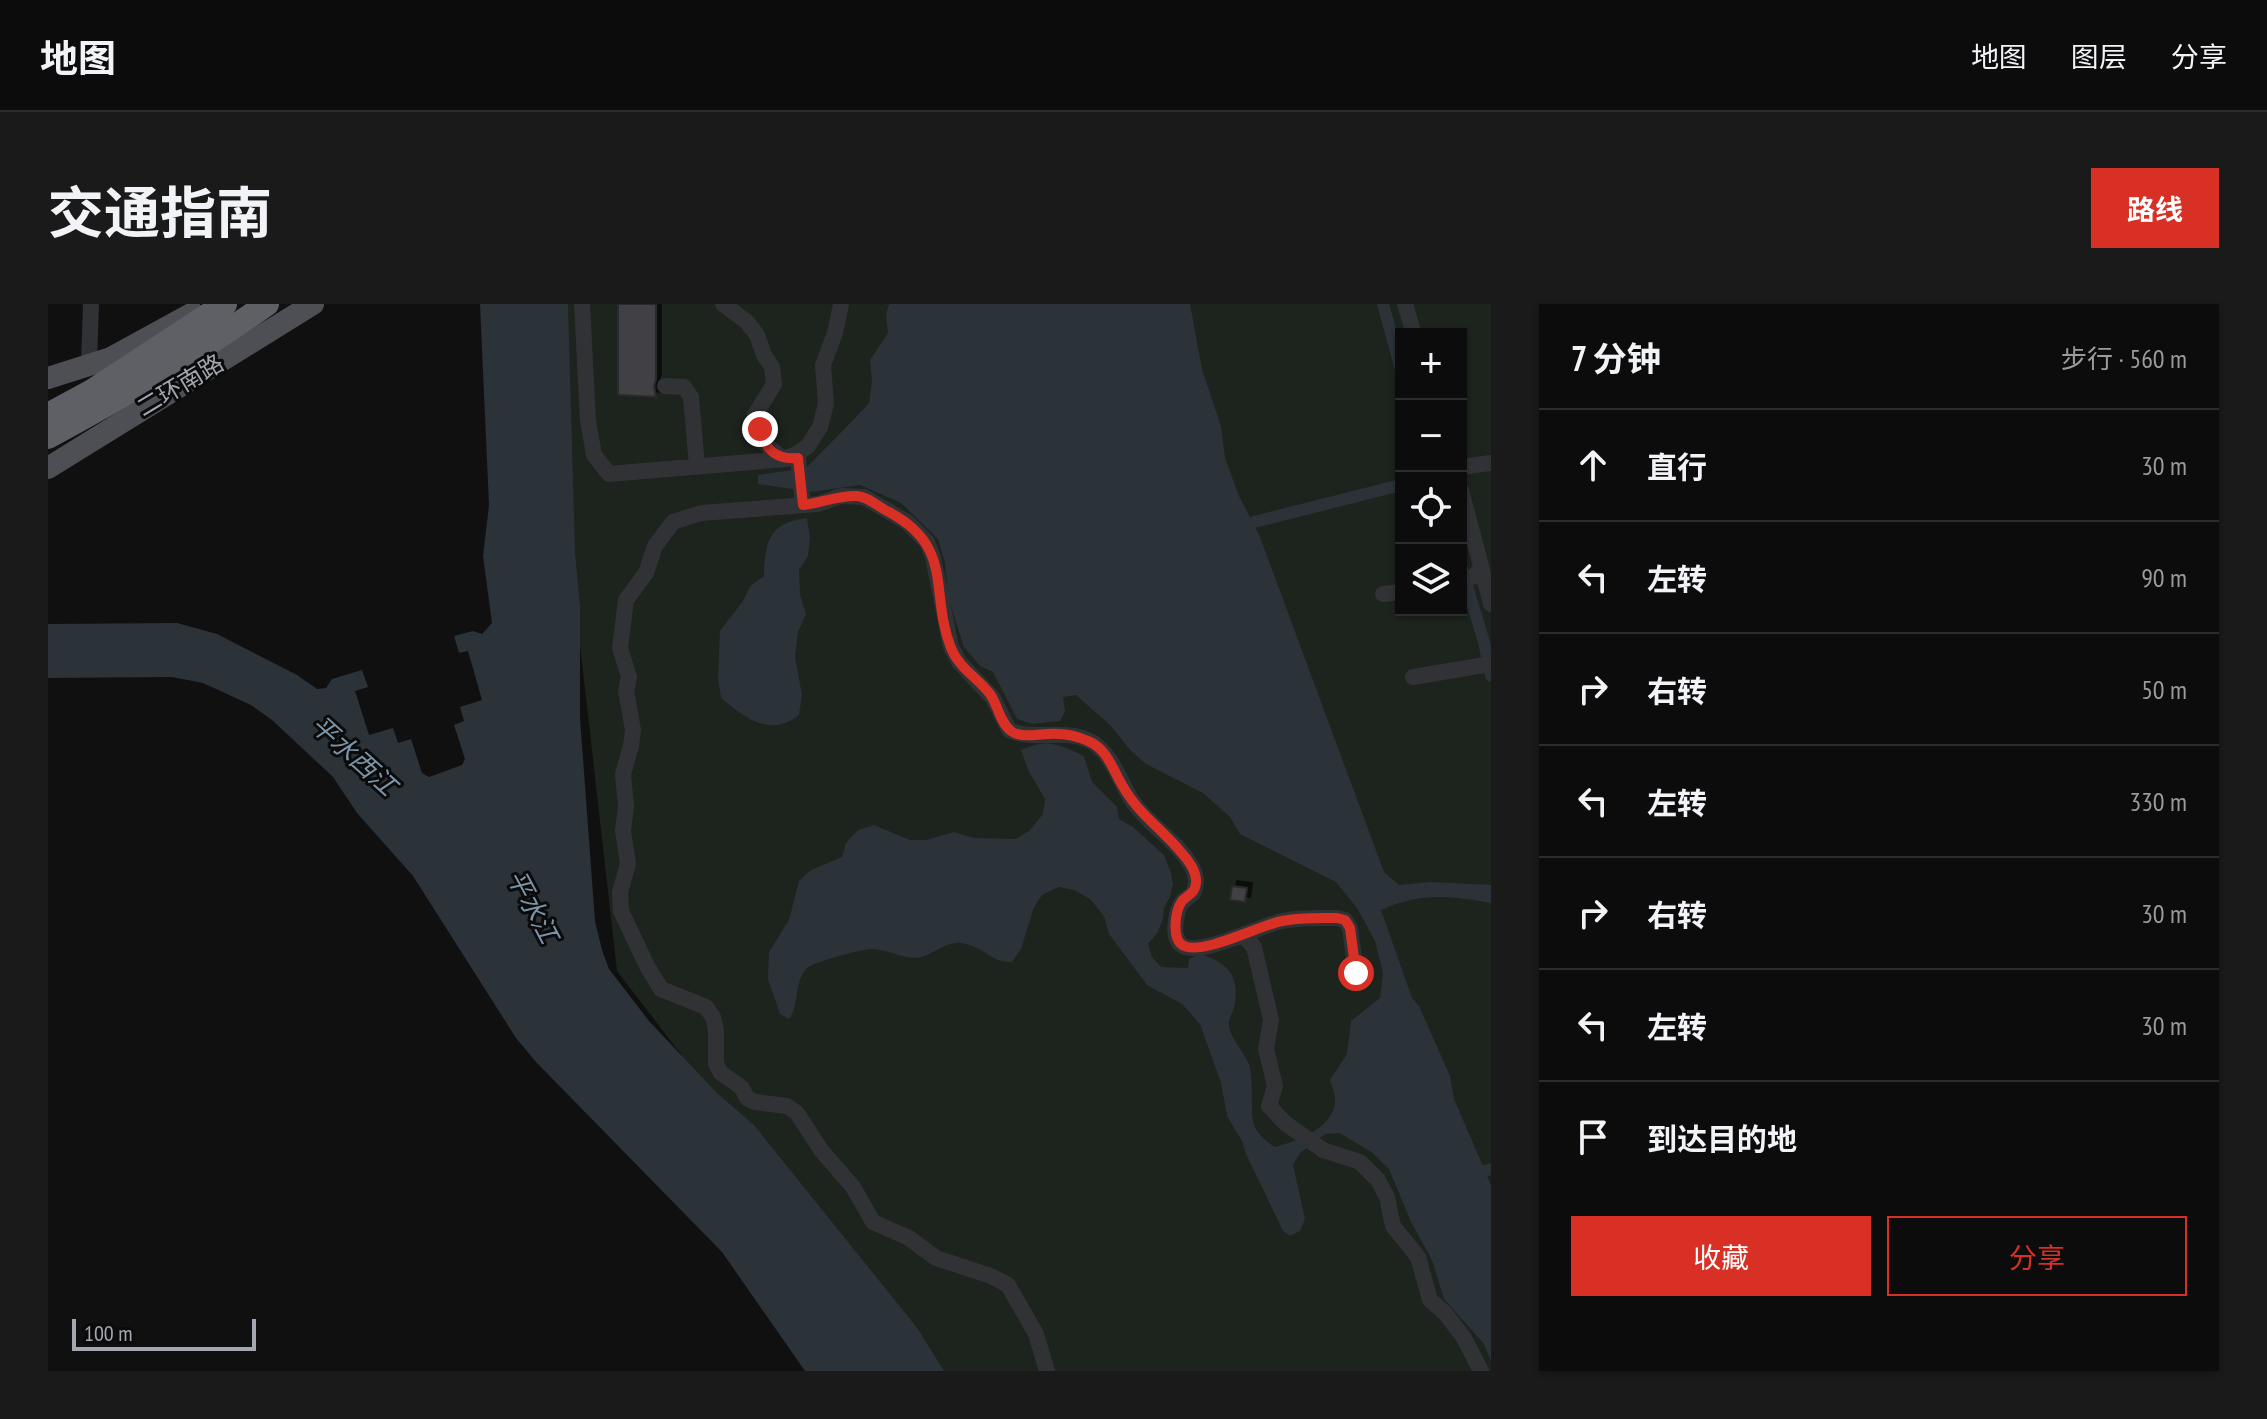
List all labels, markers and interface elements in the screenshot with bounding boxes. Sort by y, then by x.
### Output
text: 地图 [40,33,116,82]
text: 地图 [1971,38,2027,75]
text: 图层 [2071,38,2127,75]
text: 分享 [2171,38,2227,75]
button: 路线 [2091,168,2219,248]
text: 交通指南 [48,176,272,248]
map controls [1395,328,1467,616]
button: + [1395,328,1467,400]
text: 7 分钟 [1571,336,1661,380]
text: 步行 · 560 m [2061,342,2187,375]
street label: 二环南路 [131,347,229,423]
button: − [1395,400,1467,472]
route end [742,411,778,447]
icon: ahead [1571,443,1615,487]
text: 直行 [1647,447,1707,486]
text: 30 m [2141,449,2187,482]
button: locate [1395,472,1467,544]
button: layers [1395,544,1467,616]
icon: left [1571,555,1615,599]
text: 左转 [1647,559,1707,598]
text: 90 m [2141,561,2187,594]
icon: right [1571,667,1615,711]
text: 右转 [1647,671,1707,710]
text: 50 m [2141,673,2187,706]
water label: 平水西江 [304,708,406,804]
icon: left [1571,779,1615,823]
text: 左转 [1647,783,1707,822]
text: 330 m [2129,785,2187,818]
water label: 平水江 [500,864,567,951]
icon: right [1571,891,1615,935]
text: 右转 [1647,895,1707,934]
text: 30 m [2141,897,2187,930]
route start [1338,955,1374,991]
icon: left [1571,1003,1615,1047]
text: 左转 [1647,1007,1707,1046]
text: 30 m [2141,1009,2187,1042]
icon: arrive [1571,1115,1615,1159]
text: 到达目的地 [1647,1119,1797,1158]
button: 收藏 [1571,1216,1871,1296]
button: 分享 [1887,1216,2187,1296]
scale bar [72,1315,256,1351]
text: 100 m [84,1319,133,1347]

